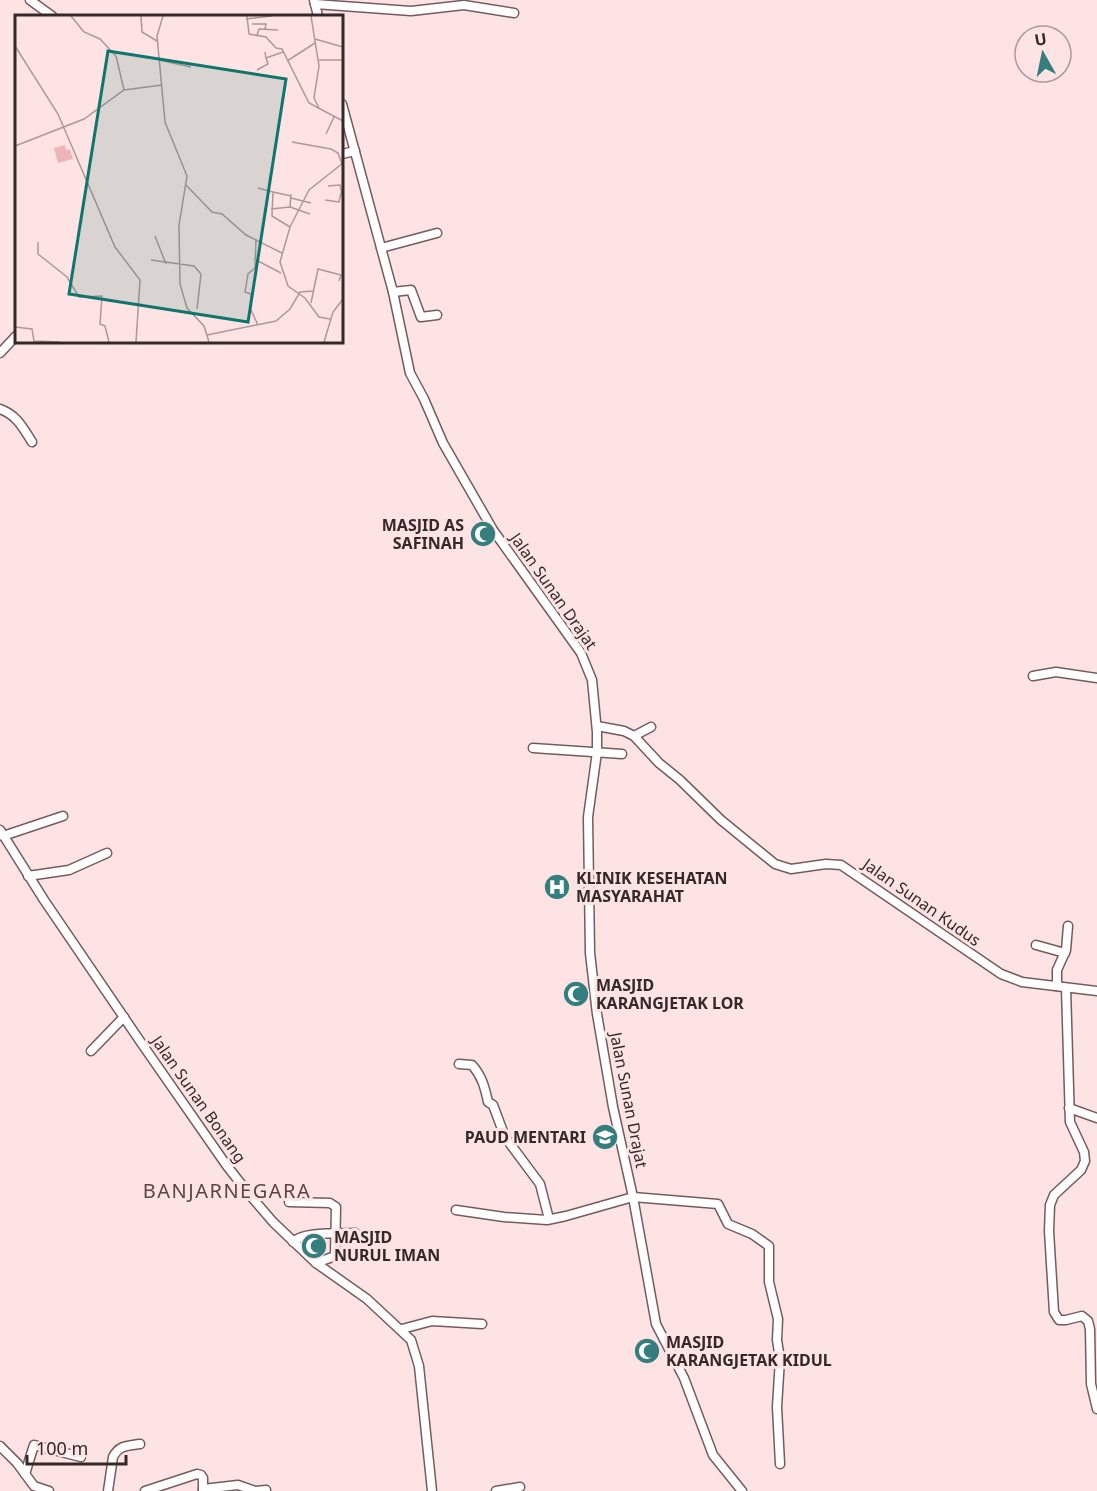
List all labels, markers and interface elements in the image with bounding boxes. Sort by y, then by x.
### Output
inset map [15,15,344,344]
north arrow [1013,24,1073,84]
text: U [1033,27,1048,51]
place label: MASJID AS SAFINAH [382,514,464,554]
mosque icon: MASJID AS SAFINAH [468,519,498,549]
street label: Jalan Sunan Drajat [504,527,603,654]
street label: Jalan Sunan Kudus [857,852,985,951]
place label: KLINIK KESEHATAN MASYARAHAT [576,867,728,907]
hospital icon: KLINIK KESEHATAN MASYARAHAT [542,872,572,902]
place label: MASJID KARANGJETAK LOR [596,974,744,1014]
mosque icon: MASJID KARANGJETAK LOR [561,979,591,1009]
street label: Jalan Sunan Drajat [605,1028,653,1170]
street label: Jalan Sunan Bonang [146,1029,251,1167]
school or university icon: PAUD MENTARI [590,1122,620,1152]
place label: PAUD MENTARI [465,1126,586,1148]
district label: BANJARNEGARA [143,1177,311,1204]
place label: MASJID NURUL IMAN [334,1226,440,1266]
mosque icon: MASJID NURUL IMAN [299,1231,329,1261]
place label: MASJID KARANGJETAK KIDUL [666,1331,832,1371]
mosque icon: MASJID KARANGJETAK KIDUL [632,1336,662,1366]
scale bar [27,1428,126,1466]
text: 100 m [36,1436,88,1460]

